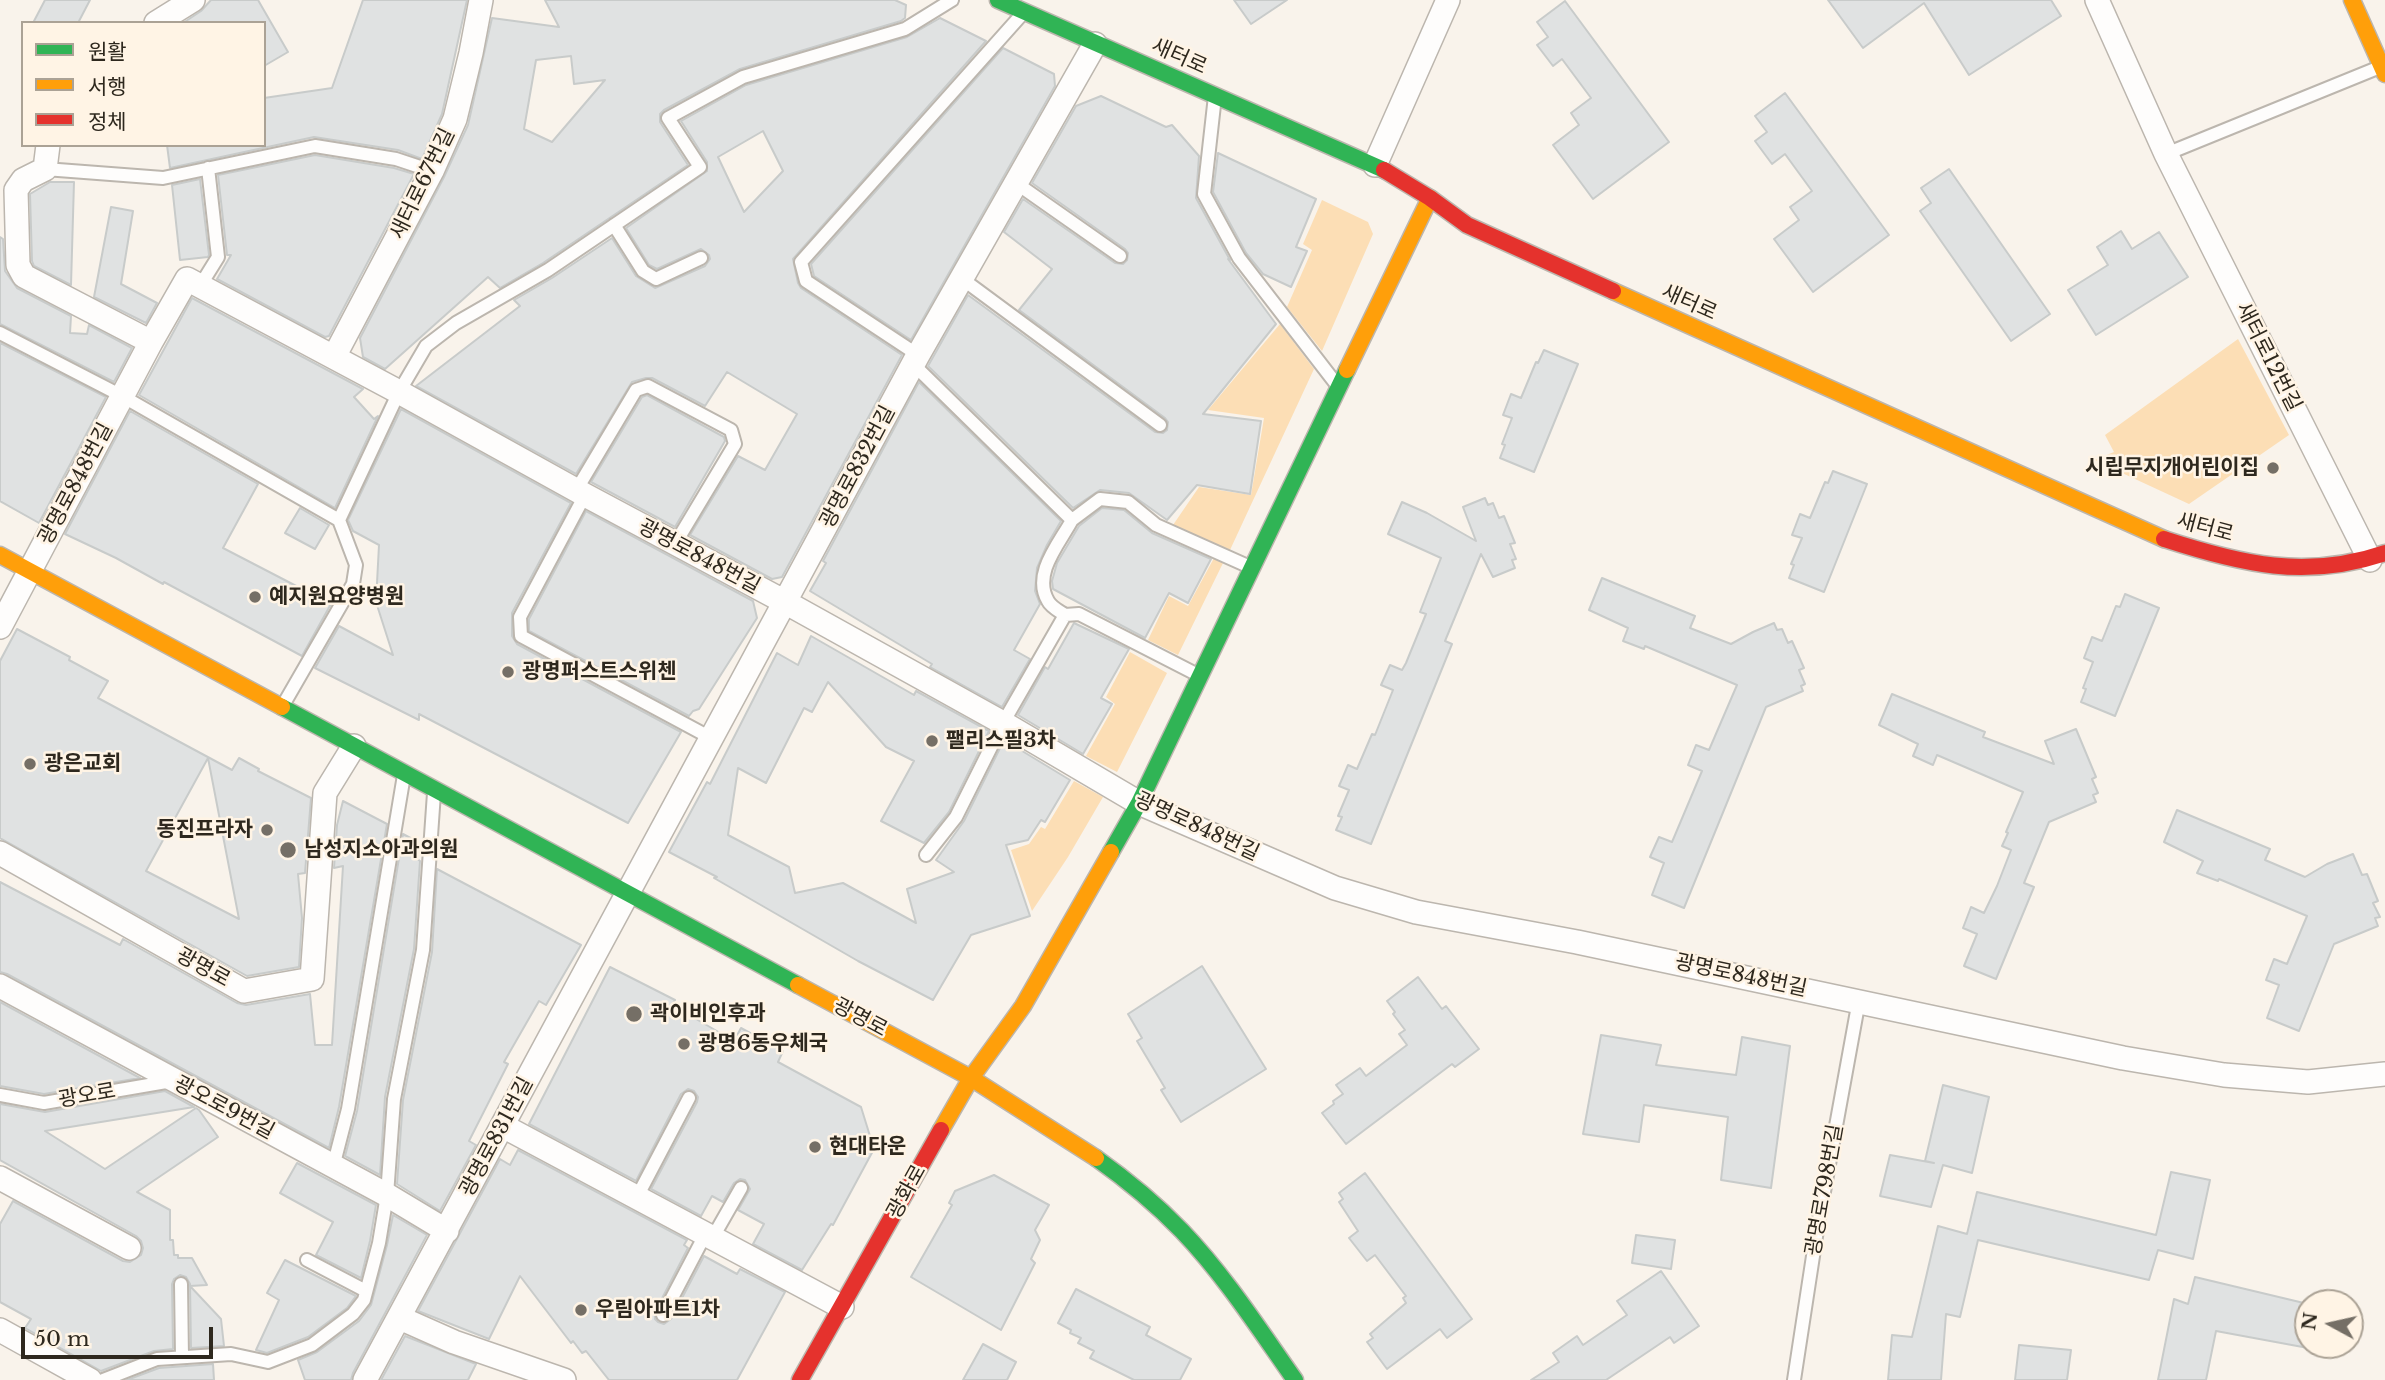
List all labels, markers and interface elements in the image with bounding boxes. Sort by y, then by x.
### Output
legend [21,21,266,147]
street label: 새터로 [1147,34,1211,80]
text: 원활 [88,39,127,65]
text: 서행 [88,74,127,100]
text: 정체 [88,109,127,135]
street label: 새터로67번길 [385,124,461,244]
street label: 새터로 [1657,280,1721,326]
street label: 새터로12번길 [2230,298,2306,416]
street label: 광명로832번길 [815,401,901,533]
street label: 광명로848번길 [33,419,119,549]
place label: 시립무지개어린이집 [2085,455,2259,481]
marker: 시립무지개어린이집 [2265,460,2281,476]
street label: 새터로 [2174,508,2236,548]
street label: 광명로848번길 [634,514,764,600]
place label: 예지원요양병원 [269,584,404,610]
marker: 예지원요양병원 [247,589,263,605]
place label: 광명퍼스트스위첸 [522,659,677,685]
marker: 광명퍼스트스위첸 [500,664,516,680]
place label: 팰리스필3차 [946,728,1056,754]
marker: 팰리스필3차 [924,733,940,749]
place label: 광은교회 [44,751,121,777]
marker: 광은교회 [22,756,38,772]
street label: 광명로848번길 [1131,787,1263,867]
place label: 동진프라자 [156,817,253,843]
marker: 동진프라자 [259,822,275,838]
place label: 남성지소아과의원 [304,837,459,863]
marker: 남성지소아과의원 [278,840,298,860]
street label: 광명로 [172,943,234,993]
street label: 광명로848번길 [1673,950,1809,1002]
street label: 광명로 [828,993,892,1043]
place label: 곽이비인후과 [650,1001,766,1027]
marker: 곽이비인후과 [624,1004,644,1024]
place label: 광명6동우체국 [698,1031,828,1057]
marker: 광명6동우체국 [676,1036,692,1052]
street label: 광오로9번길 [169,1071,279,1145]
street label: 광명로831번길 [455,1073,539,1201]
street label: 광오로 [56,1079,118,1113]
street label: 광명로798번길 [1801,1122,1849,1258]
place label: 현대타운 [829,1134,906,1160]
marker: 현대타운 [807,1139,823,1155]
street label: 광화로 [882,1161,932,1223]
north arrow [2294,1289,2364,1359]
place label: 우림아파트1차 [595,1297,720,1323]
marker: 우림아파트1차 [573,1302,589,1318]
text: N [2297,1311,2322,1332]
scale bar [24,1314,217,1358]
text: 50 m [34,1326,89,1352]

